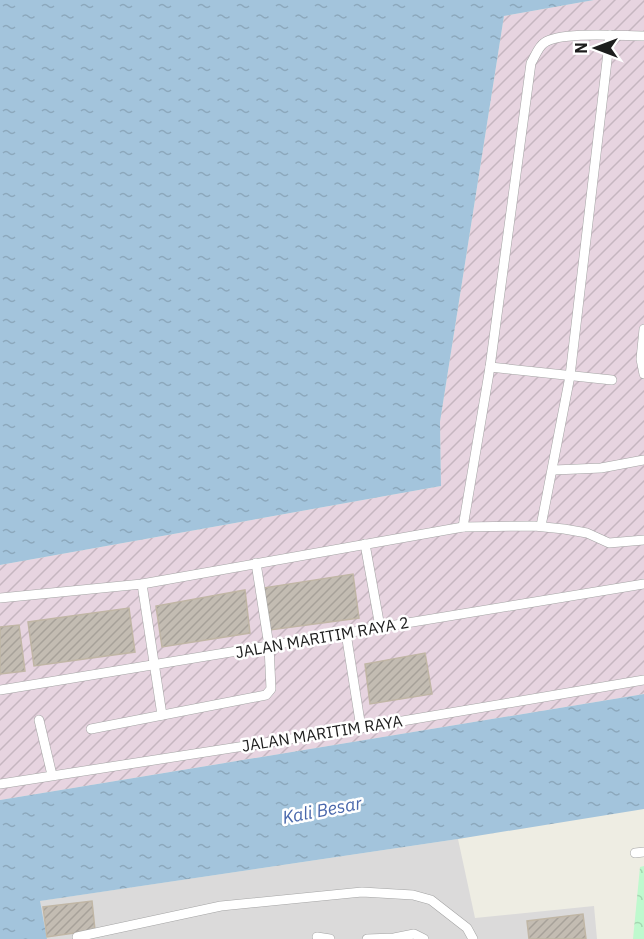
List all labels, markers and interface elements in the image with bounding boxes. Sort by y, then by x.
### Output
north arrow [566,18,626,78]
text: N [571,42,591,54]
street label: JALAN MARITIM RAYA 2 [234,612,410,662]
street label: JALAN MARITIM RAYA [240,710,404,756]
water label: Kali Besar [280,791,364,829]

